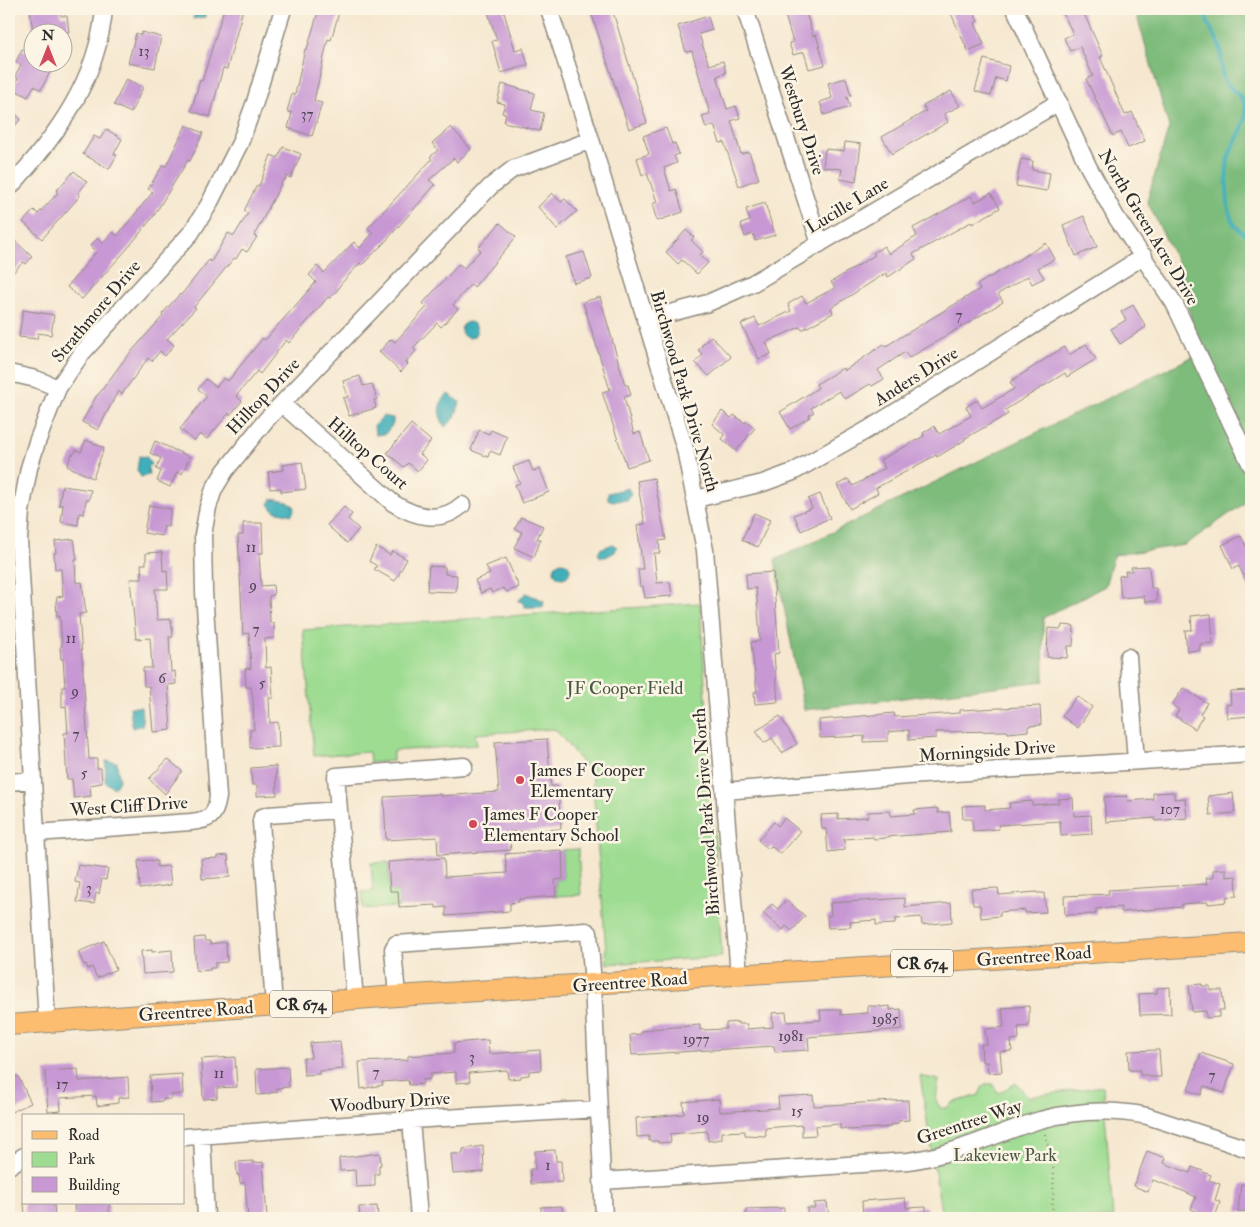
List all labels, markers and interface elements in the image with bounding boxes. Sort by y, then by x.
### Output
north arrow [22,22,72,72]
text: N [41,27,55,44]
house number: 13 [138,42,150,61]
street label: Westbury Drive [773,61,830,178]
house number: 37 [301,105,313,124]
street label: North Green Acre Drive [1093,145,1204,310]
street label: Lucille Lane [802,172,893,239]
street label: Strathmore Drive [47,255,146,367]
street label: Birchwood Park Drive North [645,288,724,495]
house number: 7 [956,306,963,325]
street label: Anders Drive [869,341,963,412]
street label: Hilltop Drive [222,353,305,440]
street label: Hilltop Court [323,412,413,495]
house number: 11 [246,538,256,557]
house number: 9 [248,576,257,595]
house number: 7 [253,620,260,639]
house number: 11 [66,629,76,648]
house number: 6 [158,669,167,688]
house number: 5 [259,674,266,693]
park label: JF Cooper Field [566,677,684,700]
house number: 9 [70,682,79,701]
street label: Birchwood Park Drive North [688,707,725,917]
house number: 7 [73,725,80,744]
street label: Morningside Drive [918,735,1057,768]
place label: James F Cooper Elementary [529,759,645,803]
house number: 5 [81,764,88,783]
marker: James F Cooper Elementary [514,774,526,786]
street label: West Cliff Drive [68,791,189,822]
house number: 107 [1160,800,1180,819]
place label: James F Cooper Elementary School [482,803,619,847]
marker: James F Cooper Elementary School [467,818,479,830]
house number: 3 [86,879,92,898]
street label: Greentree Road [976,941,1092,972]
road number: CR 674 [891,950,953,976]
street label: Greentree Road [572,967,688,998]
road number: CR 674 [270,991,332,1018]
street label: Greentree Road [138,996,254,1027]
house number: 1985 [872,1010,899,1029]
house number: 1981 [778,1027,804,1046]
house number: 1977 [683,1030,709,1049]
house number: 3 [469,1048,475,1067]
house number: 7 [373,1063,380,1082]
house number: 11 [214,1064,224,1083]
house number: 7 [1209,1066,1216,1085]
house number: 17 [56,1075,68,1094]
street label: Woodbury Drive [328,1087,451,1118]
street label: Greentree Way [914,1094,1026,1150]
house number: 15 [791,1102,803,1121]
house number: 19 [697,1108,709,1127]
legend [22,1114,185,1204]
text: Road [68,1126,100,1145]
park label: Lakeview Park [953,1144,1057,1167]
text: Park [68,1150,95,1169]
house number: 1 [545,1156,551,1175]
text: Building [68,1176,120,1195]

